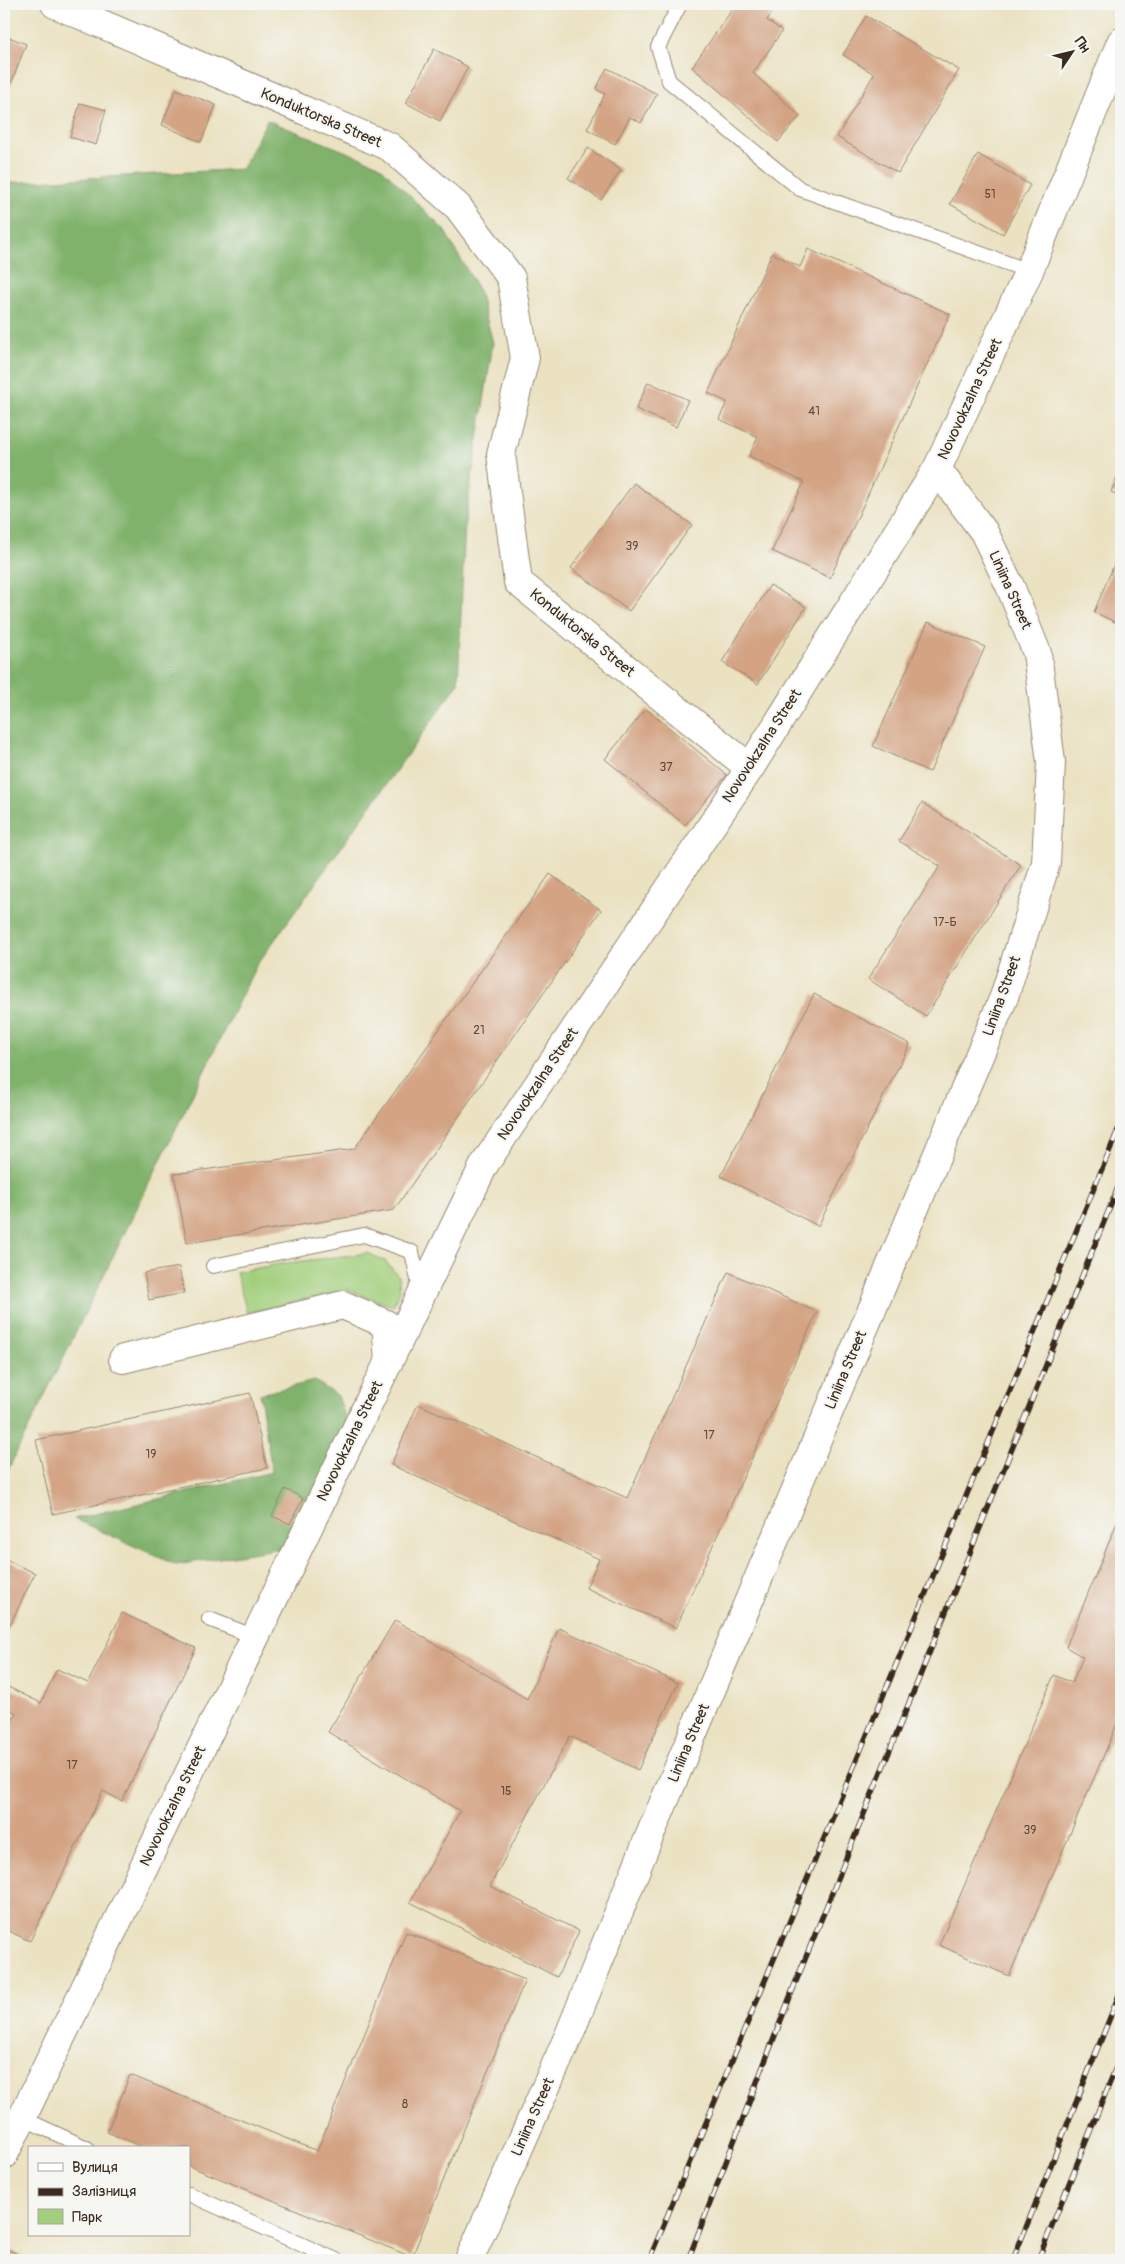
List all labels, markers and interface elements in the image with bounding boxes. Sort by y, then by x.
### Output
north arrow [1048,28,1098,78]
text: Пн [1071,34,1094,56]
street label: Konduktorska Street [257,84,385,152]
house number: 51 [984,187,996,202]
street label: Novovokzalna Street [934,334,1007,463]
house number: 41 [808,404,820,419]
house number: 39 [626,539,638,554]
street label: Liniina Street [984,548,1036,633]
street label: Konduktorska Street [526,585,639,682]
street label: Novovokzalna Street [718,685,806,806]
house number: 37 [659,760,673,775]
house number: 17-Б [933,915,957,930]
street label: Liniina Street [979,952,1026,1039]
house number: 21 [473,1023,485,1038]
street label: Novovokzalna Street [493,1023,583,1144]
street label: Liniina Street [821,1327,872,1412]
street label: Novovokzalna Street [313,1377,388,1504]
house number: 17 [703,1428,715,1443]
house number: 19 [146,1447,156,1462]
street label: Liniina Street [664,1700,715,1785]
street label: Novovokzalna Street [136,1742,211,1869]
house number: 17 [66,1758,78,1773]
house number: 15 [500,1784,512,1799]
house number: 39 [1024,1823,1036,1838]
street label: Liniina Street [507,2074,559,2159]
house number: 8 [402,2097,408,2112]
legend [28,2146,190,2236]
text: Вулиця [72,2158,118,2177]
text: Залізниця [72,2182,136,2201]
text: Парк [72,2208,103,2227]

